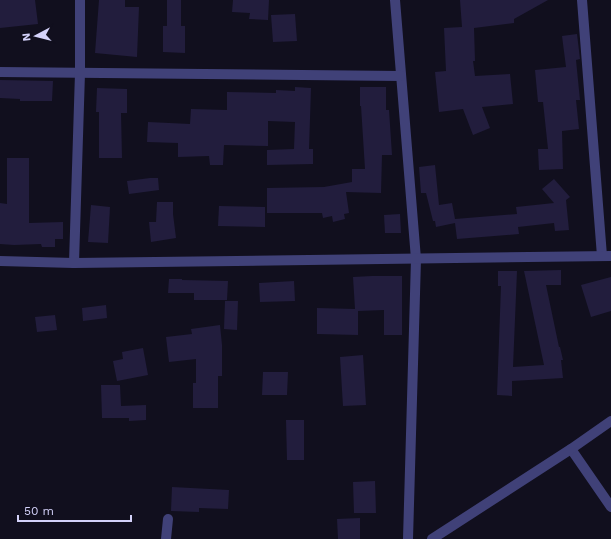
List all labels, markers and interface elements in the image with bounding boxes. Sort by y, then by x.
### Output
north arrow [16,16,56,56]
text: N [20,32,34,42]
scale bar [18,497,131,523]
text: 50 m [24,504,54,518]

